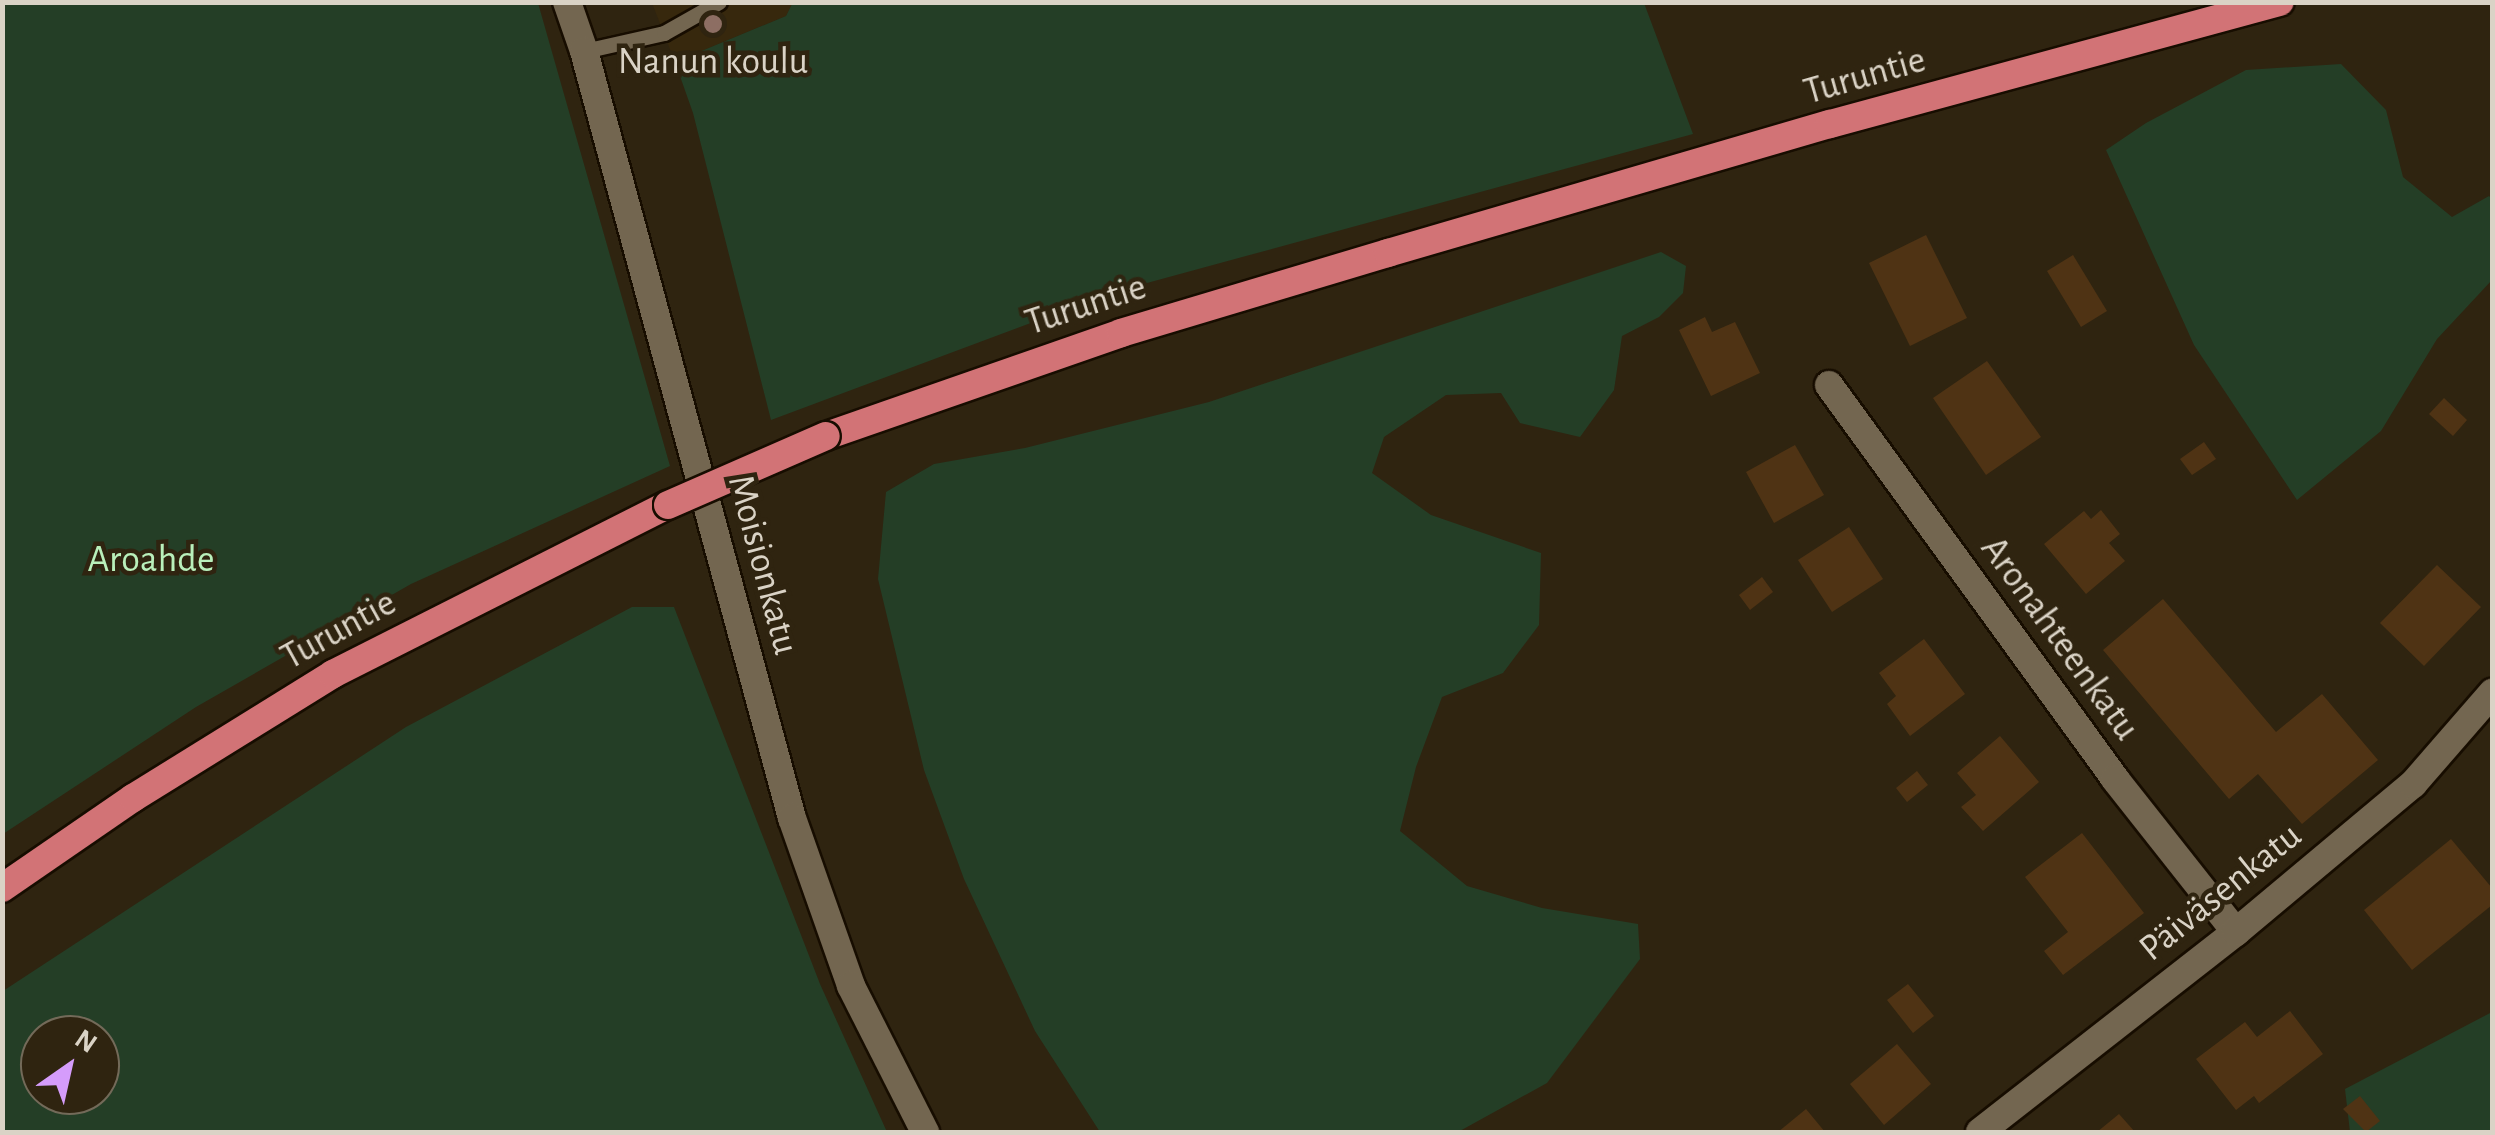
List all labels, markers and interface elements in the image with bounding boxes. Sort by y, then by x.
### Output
marker: Nanun koulu [702,13,724,35]
street label: Turuntie [1799,38,1931,116]
place label: Nanun koulu [618,40,808,86]
street label: Turuntie [1020,265,1152,347]
street label: Moisionkatu [716,470,808,660]
street label: Aronahteenkatu [1970,528,2148,750]
park label: Aroahde [88,538,214,584]
street label: Turuntie [273,581,405,681]
street label: Päiväsenkatu [2131,814,2311,972]
north arrow [20,1015,120,1115]
text: N [70,1025,102,1059]

